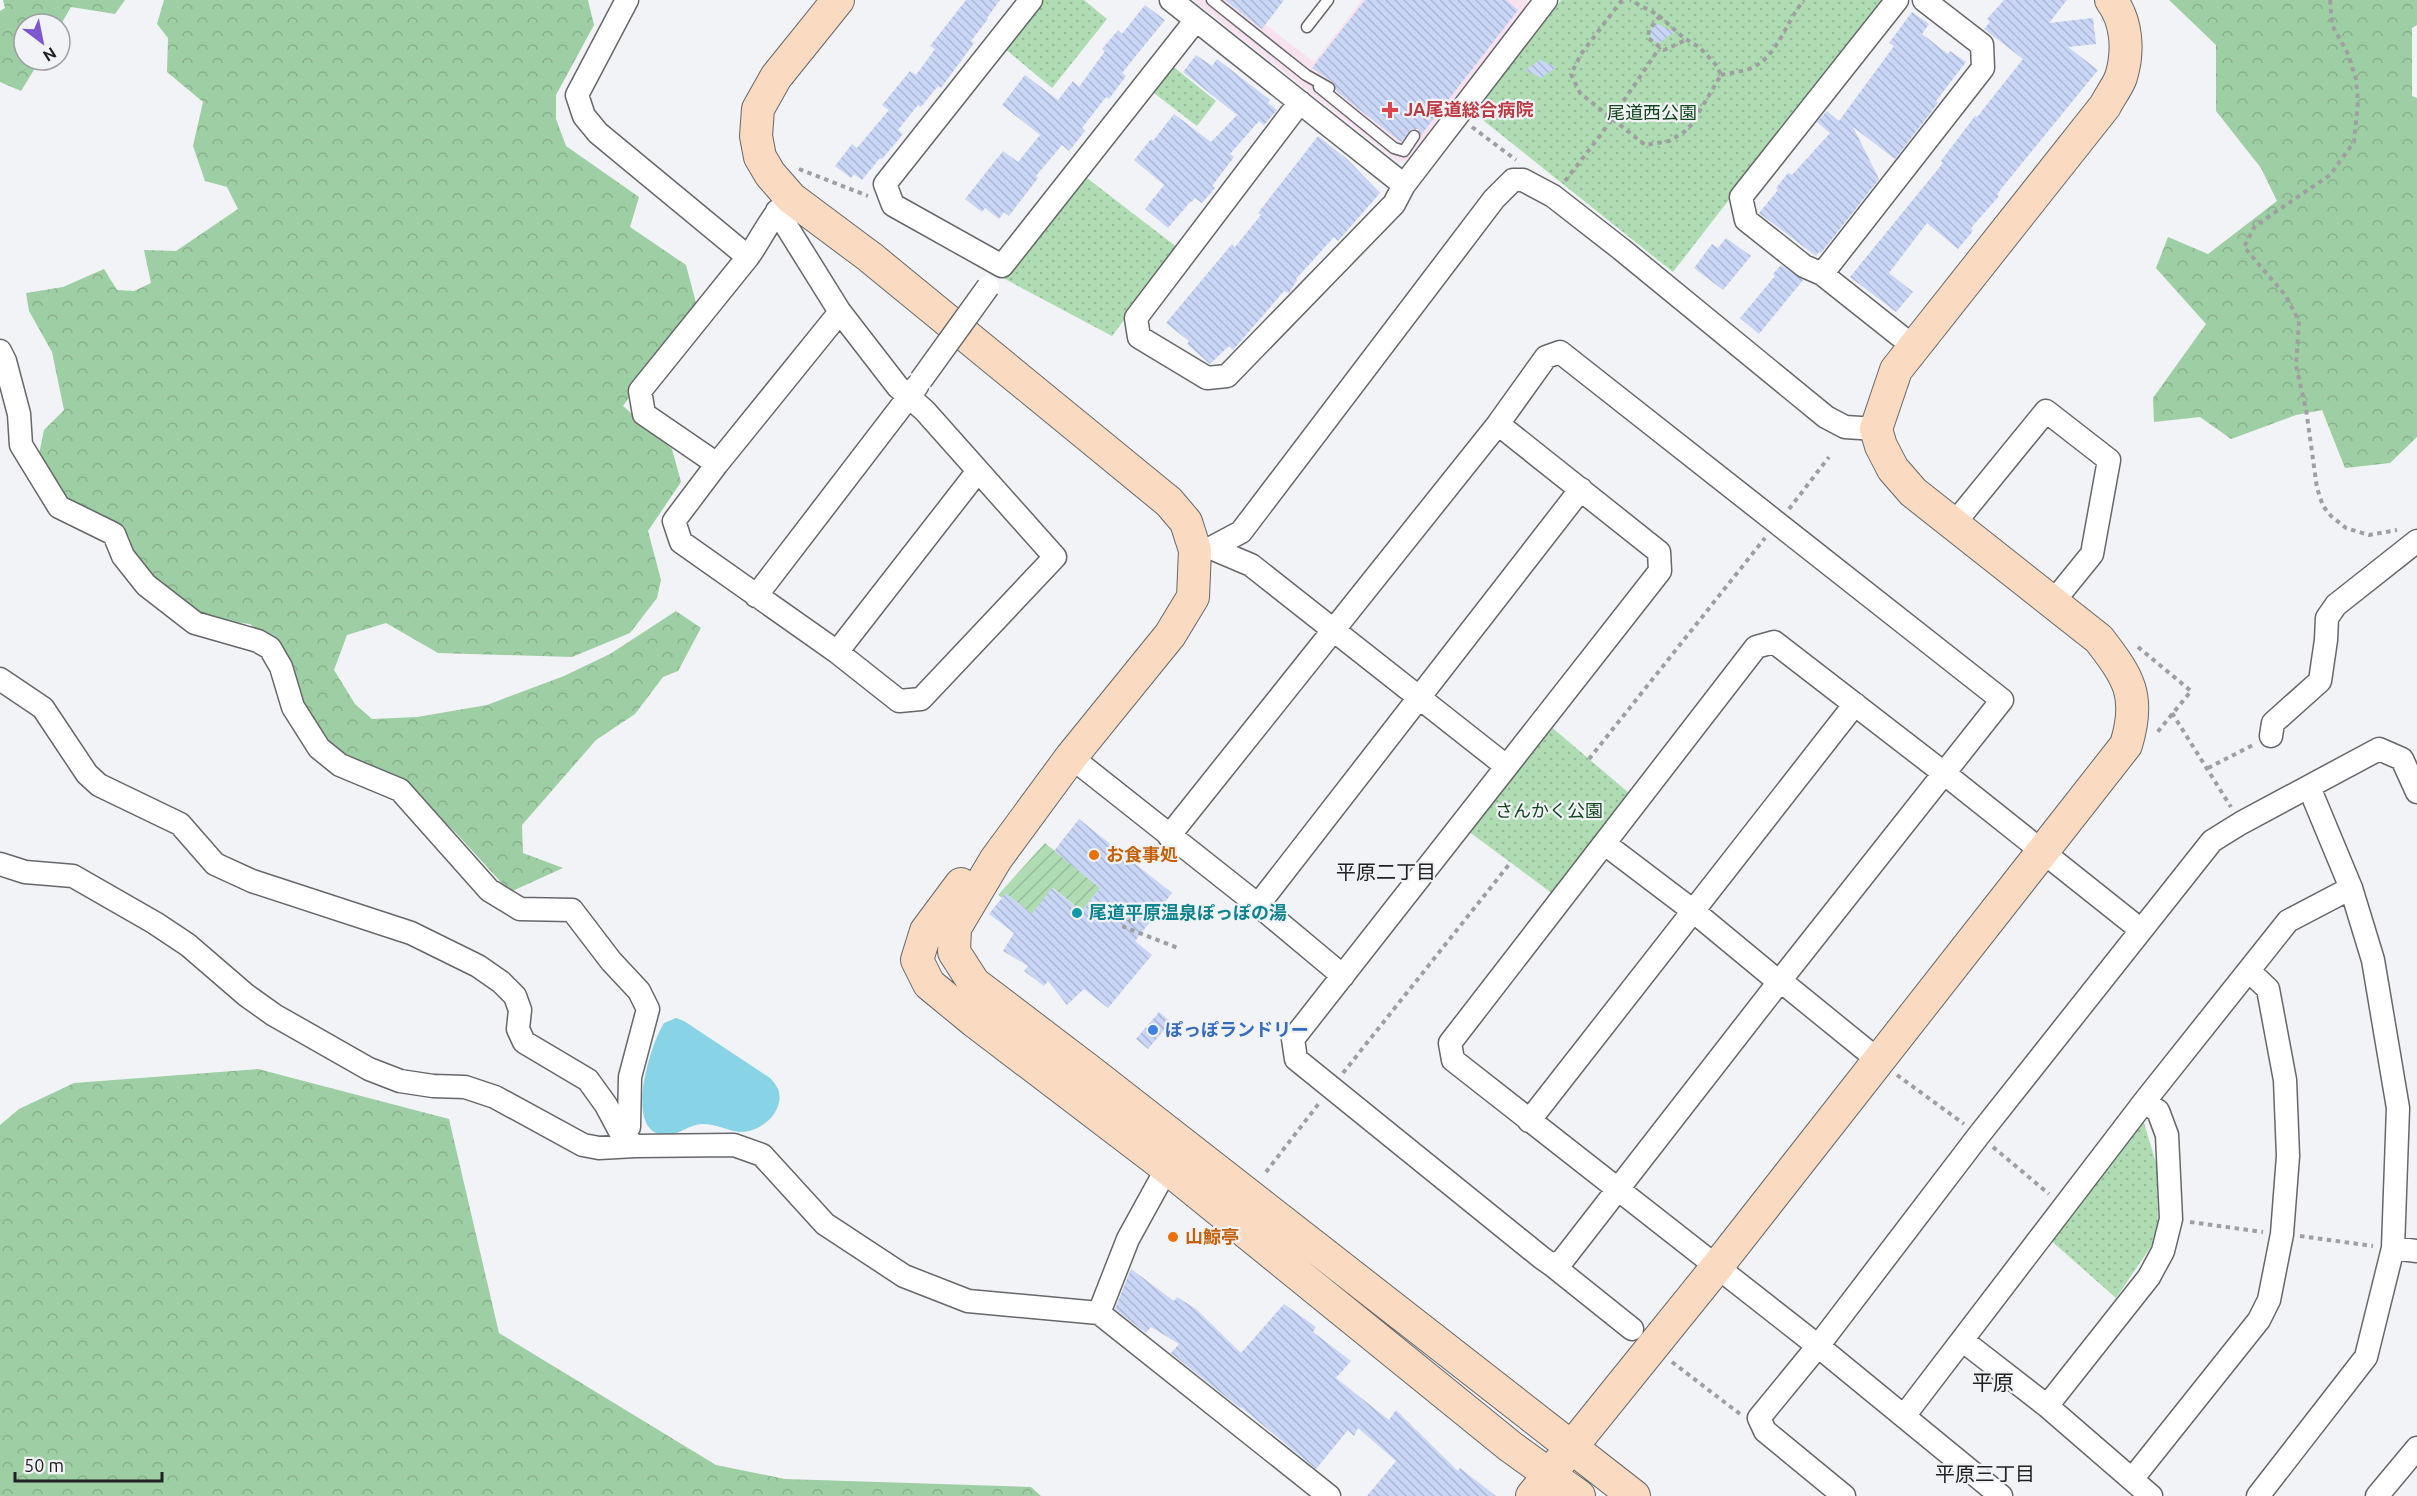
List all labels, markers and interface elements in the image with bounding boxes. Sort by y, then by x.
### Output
north arrow [12,12,72,72]
text: N [40,44,60,66]
place label: JA尾道総合病院 [1404,99,1534,119]
marker: JA尾道総合病院 [1381,101,1399,119]
park label: 尾道西公園 [1607,102,1697,122]
park label: さんかく公園 [1495,800,1603,820]
place label: お食事処 [1106,844,1178,864]
marker: お食事処 [1087,848,1101,862]
district label: 平原二丁目 [1336,860,1436,883]
place label: 尾道平原温泉ぽっぽの湯 [1089,902,1287,922]
marker: 尾道平原温泉ぽっぽの湯 [1070,906,1084,920]
place label: ぽっぽランドリー [1165,1019,1309,1039]
marker: ぽっぽランドリー [1146,1023,1160,1037]
place label: 山鯨亭 [1185,1226,1239,1246]
marker: 山鯨亭 [1166,1230,1180,1244]
district label: 平原 [1972,1370,2014,1394]
scale bar [15,1445,162,1483]
text: 50 m [24,1455,64,1475]
district label: 平原三丁目 [1935,1462,2035,1485]

